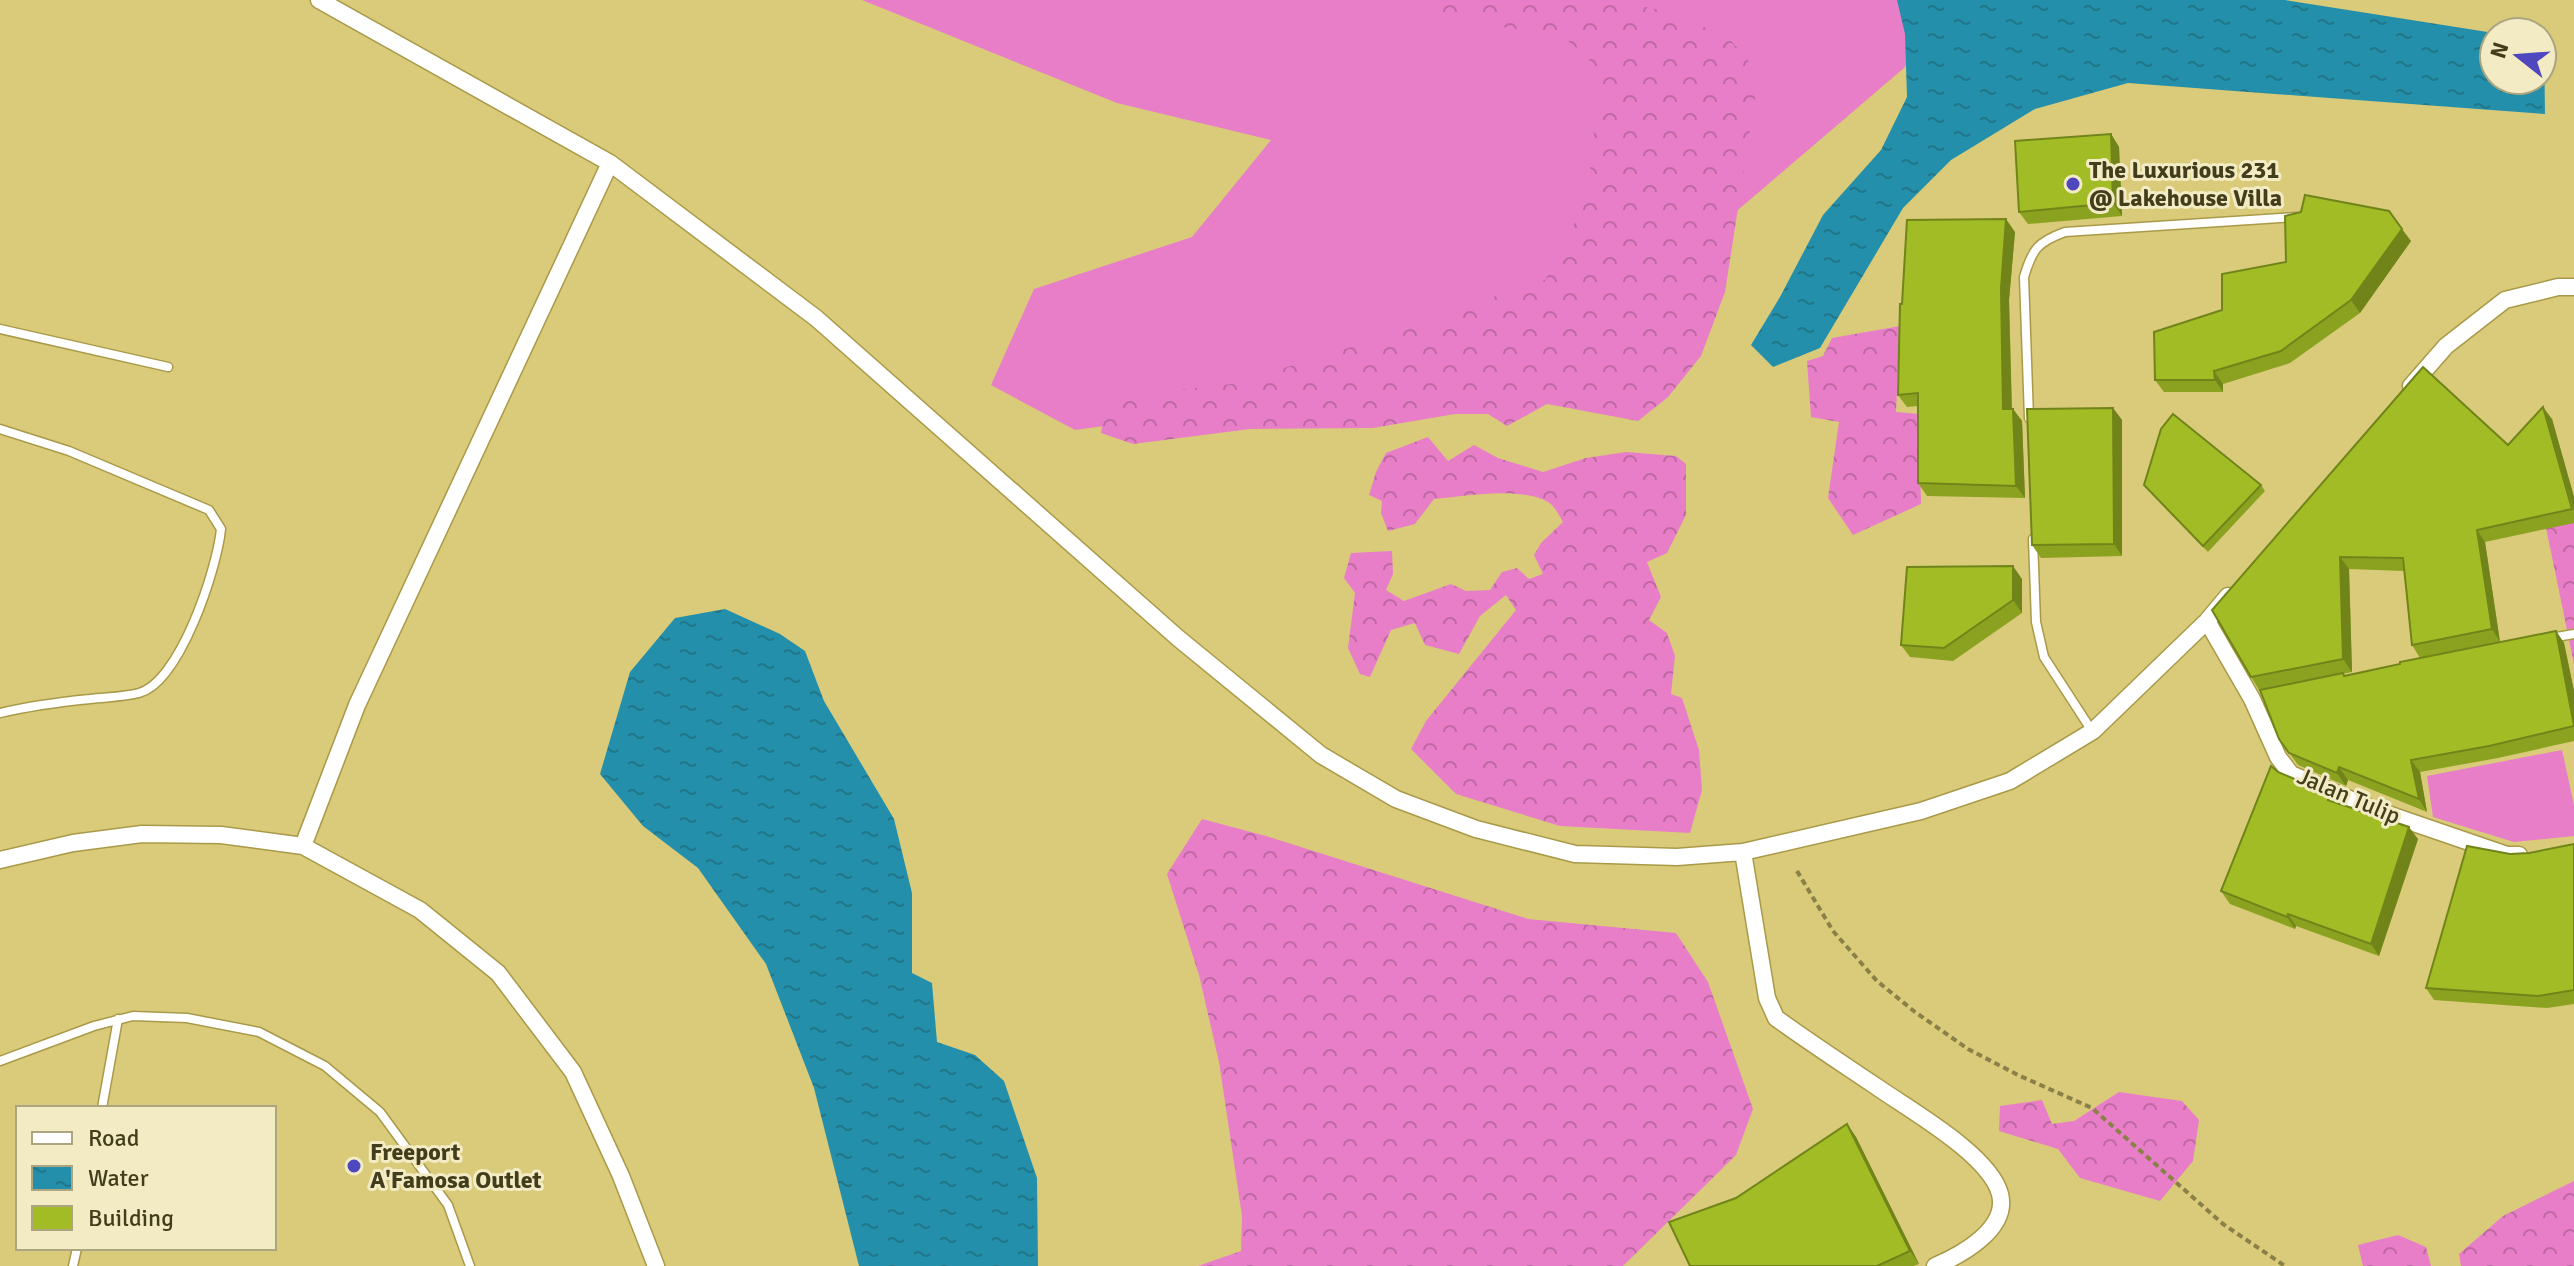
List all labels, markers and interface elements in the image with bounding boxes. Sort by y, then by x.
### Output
north arrow [2478,16,2558,96]
text: N [2484,39,2515,62]
place label: The Luxurious 231 @ Lakehouse Villa [2089,155,2282,213]
marker: The Luxurious 231 @ Lakehouse Villa [2064,175,2082,193]
street label: Jalan Tulip [2293,761,2405,831]
legend [16,1106,276,1250]
text: Road [88,1123,139,1153]
place label: Freeport A'Famosa Outlet [370,1137,542,1195]
marker: Freeport A'Famosa Outlet [345,1157,363,1175]
text: Water [88,1163,149,1193]
text: Building [88,1203,174,1233]

